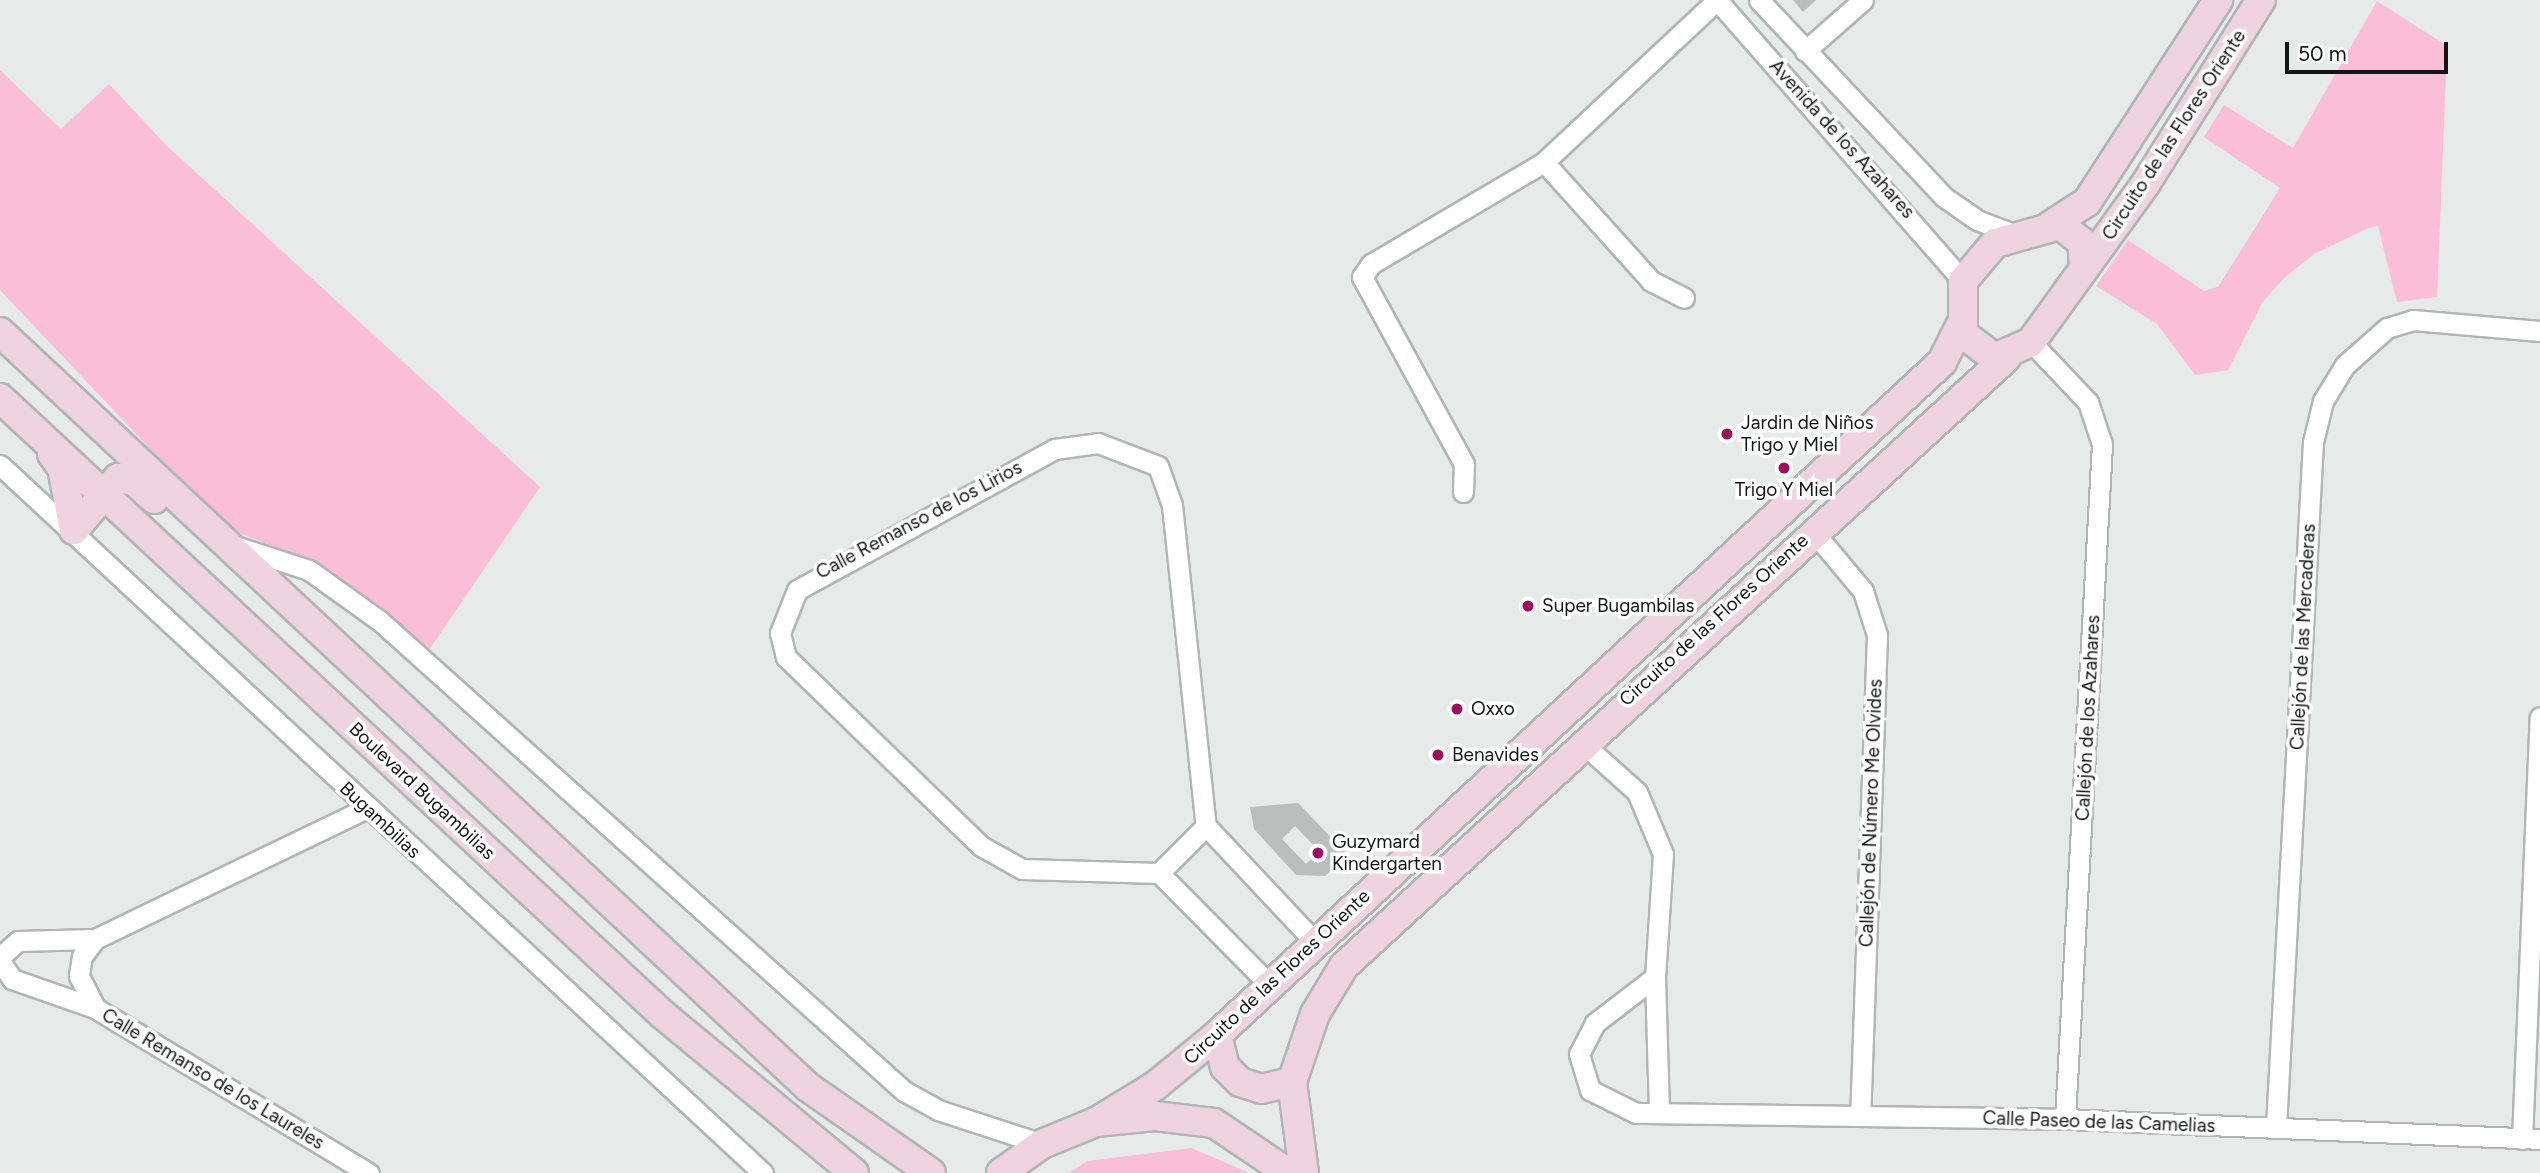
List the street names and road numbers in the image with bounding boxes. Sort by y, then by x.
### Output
street label: Circuito de las Flores Oriente [2097,26,2251,244]
street label: Avenida de los Azahares [1765,55,1919,223]
street label: Calle Remanso de los Lirios [812,456,1026,584]
street label: Callejón de las Mercaderas [2286,523,2320,751]
street label: Circuito de las Flores Oriente [1615,529,1813,711]
street label: Callejón de los Azahares [2071,614,2105,822]
street label: Callejón de Número Me Olvides [1855,678,1887,948]
street label: Boulevard Bugambilias [344,718,500,864]
street label: Bugambilias [335,777,425,863]
street label: Circuito de las Flores Oriente [1179,885,1375,1069]
street label: Calle Remanso de los Laureles [98,1003,328,1155]
street label: Calle Paseo de las Camelias [1982,1107,2216,1137]

